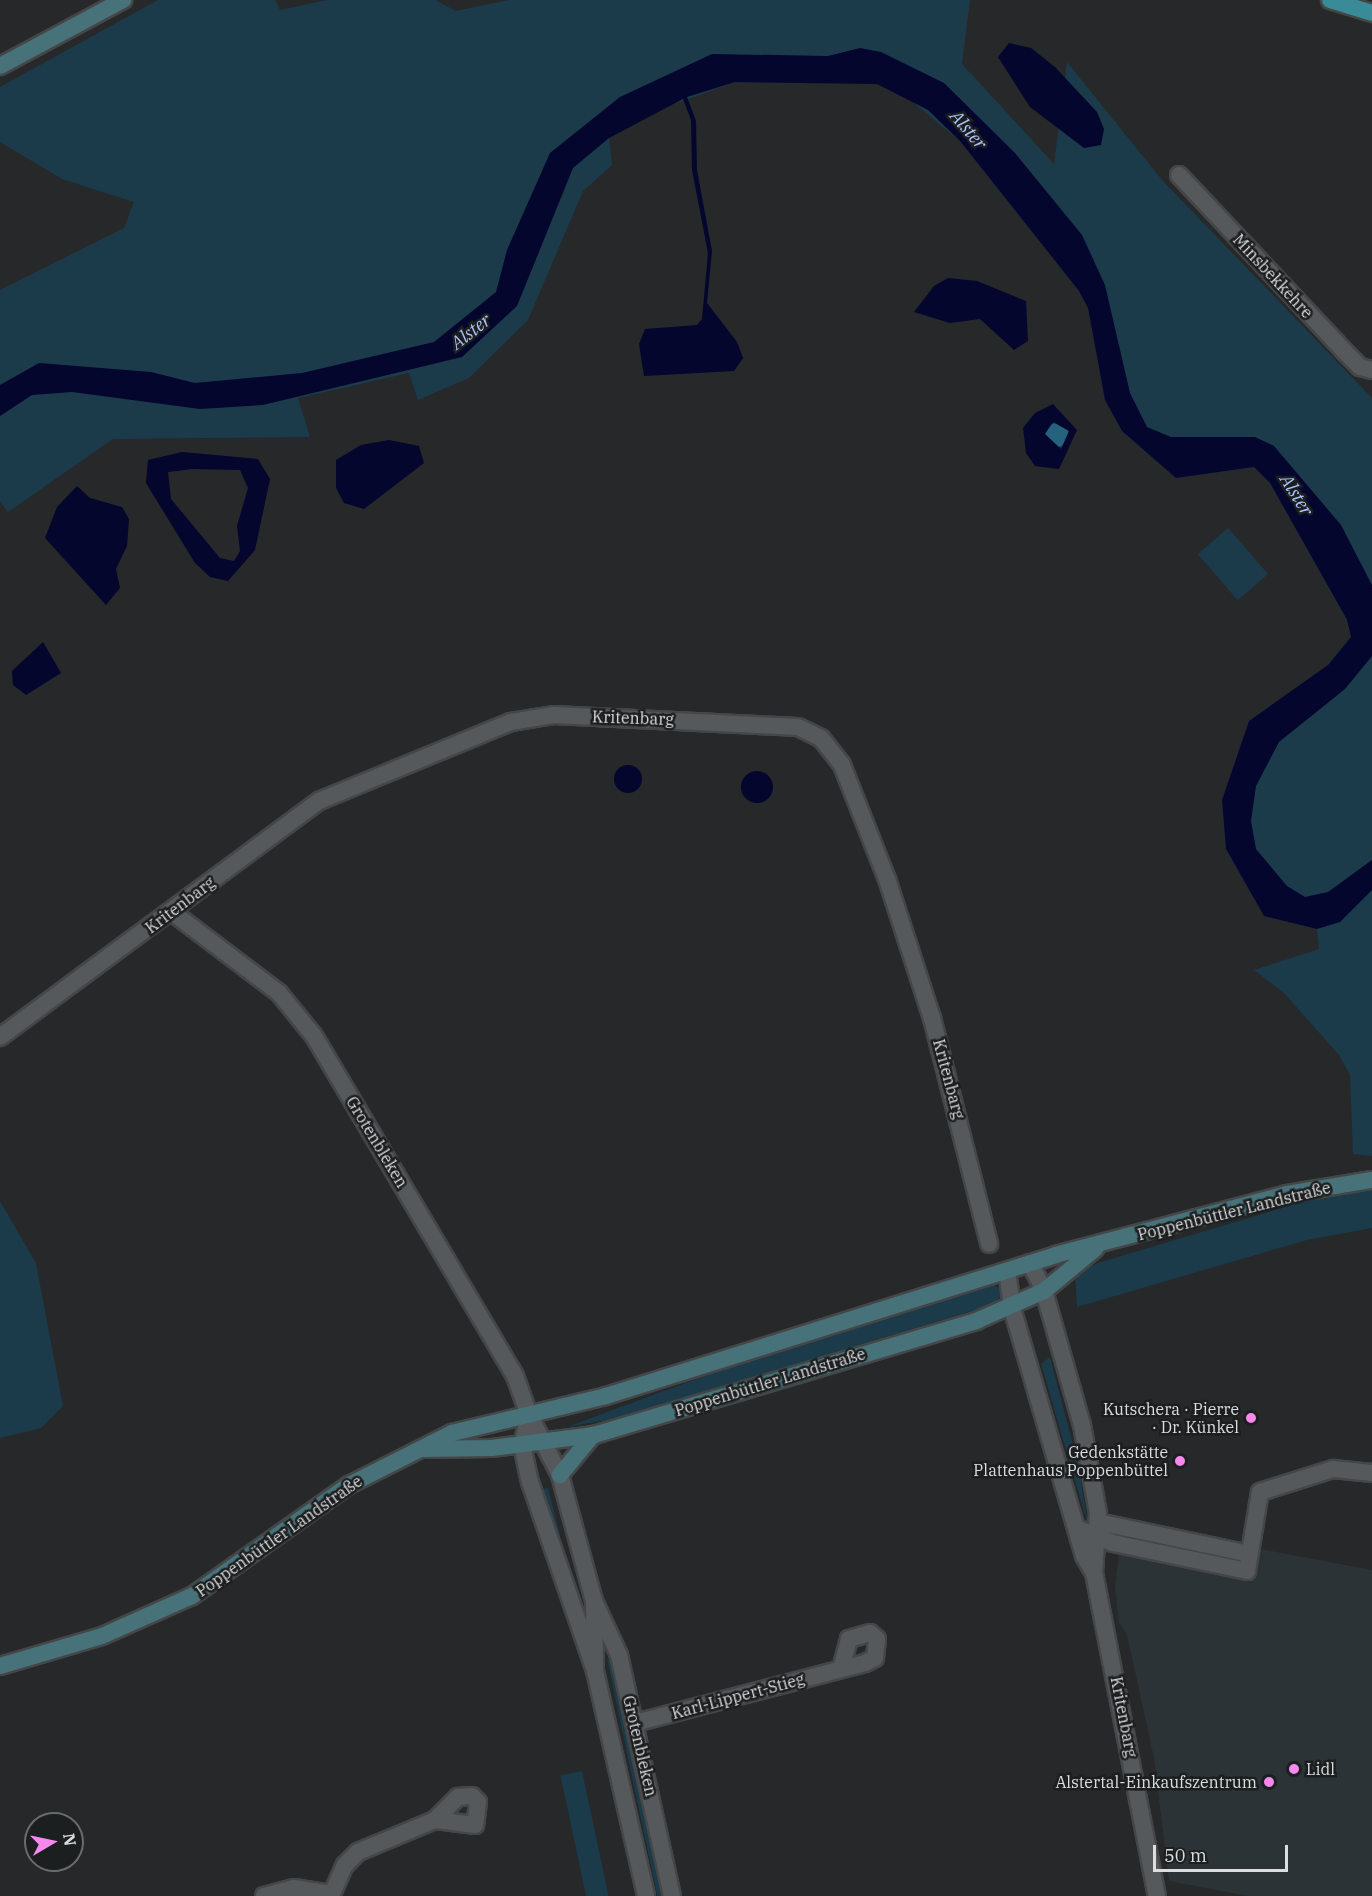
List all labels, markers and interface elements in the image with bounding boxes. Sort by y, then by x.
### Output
water label: Alster [945,106,991,154]
street label: Minsbekkehre [1229,230,1317,322]
water label: Alster [447,310,495,354]
water label: Alster [1275,470,1317,520]
street label: Kritenbarg [592,707,674,729]
street label: Kritenbarg [141,873,219,937]
street label: Kritenbarg [929,1037,969,1121]
street label: Grotenbleken [342,1093,412,1191]
street label: Poppenbüttler Landstraße [1135,1178,1333,1244]
street label: Poppenbüttler Landstraße [672,1344,868,1420]
place label: Kutschera · Pierre · Dr. Künkel [1103,1399,1239,1437]
marker: Kutschera · Pierre · Dr. Künkel [1244,1411,1258,1425]
place label: Gedenkstätte Plattenhaus Poppenbüttel [973,1442,1168,1480]
marker: Gedenkstätte Plattenhaus Poppenbüttel [1173,1454,1187,1468]
street label: Poppenbüttler Landstraße [192,1471,366,1601]
street label: Karl-Lippert-Stieg [669,1669,807,1723]
street label: Kritenbarg [1107,1675,1141,1759]
street label: Grotenbleken [619,1694,661,1798]
place label: Lidl [1306,1759,1335,1779]
marker: Lidl [1287,1762,1301,1776]
place label: Alstertal-Einkaufszentrum [1055,1772,1257,1792]
marker: Alstertal-Einkaufszentrum [1262,1775,1276,1789]
north arrow [24,1812,84,1872]
text: N [59,1832,81,1847]
scale bar [1156,1833,1291,1871]
text: 50 m [1164,1844,1207,1867]

